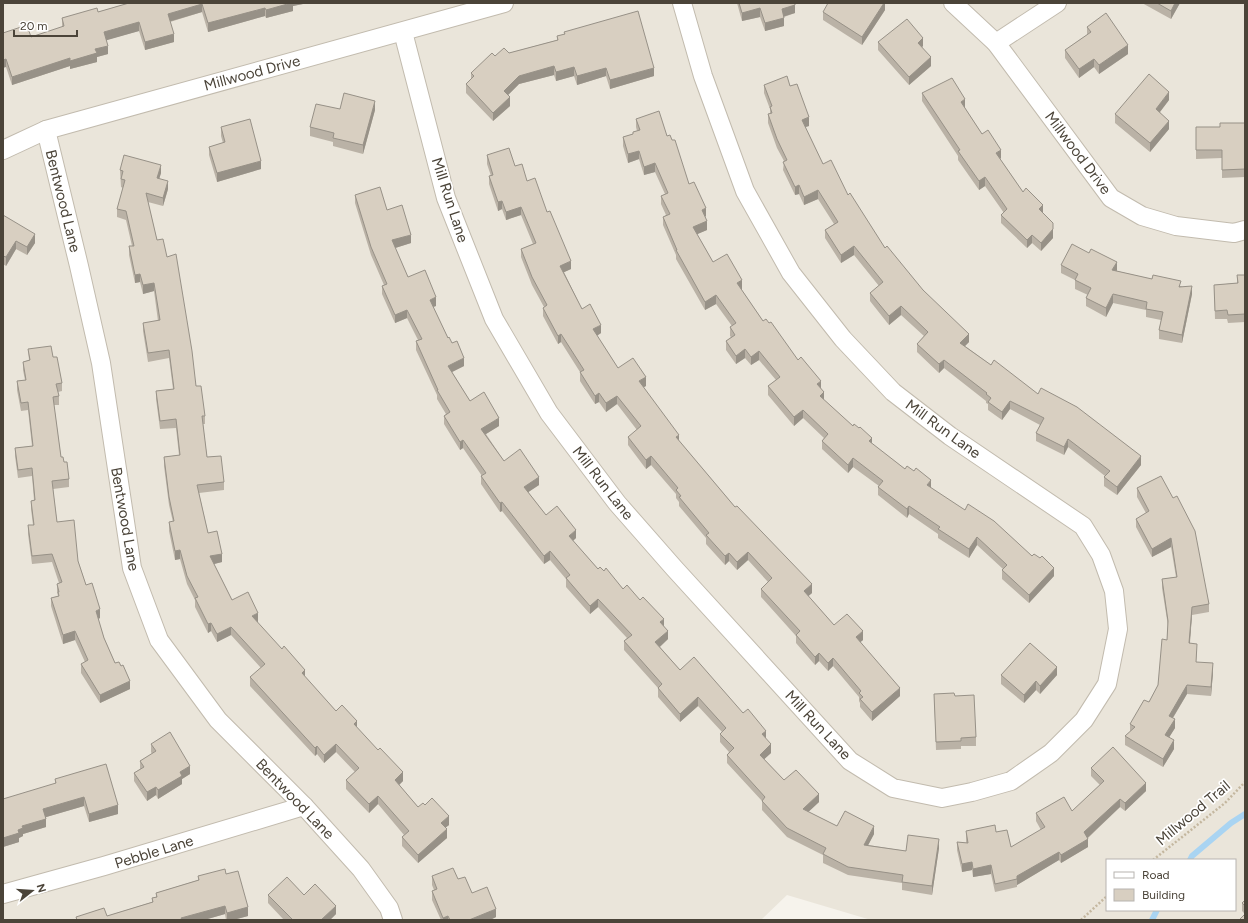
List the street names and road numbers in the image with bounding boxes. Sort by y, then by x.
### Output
street label: Millwood Drive [202,52,302,94]
street label: Millwood Drive [1041,108,1115,198]
street label: Bentwood Lane [42,148,84,254]
street label: Mill Run Lane [428,155,472,245]
street label: Mill Run Lane [902,396,984,462]
street label: Mill Run Lane [569,443,637,523]
street label: Bentwood Lane [107,466,143,572]
street label: Mill Run Lane [781,687,855,763]
street label: Bentwood Lane [252,755,338,843]
street label: Millwood Trail [1152,777,1234,849]
street label: Pebble Lane [112,831,196,873]

